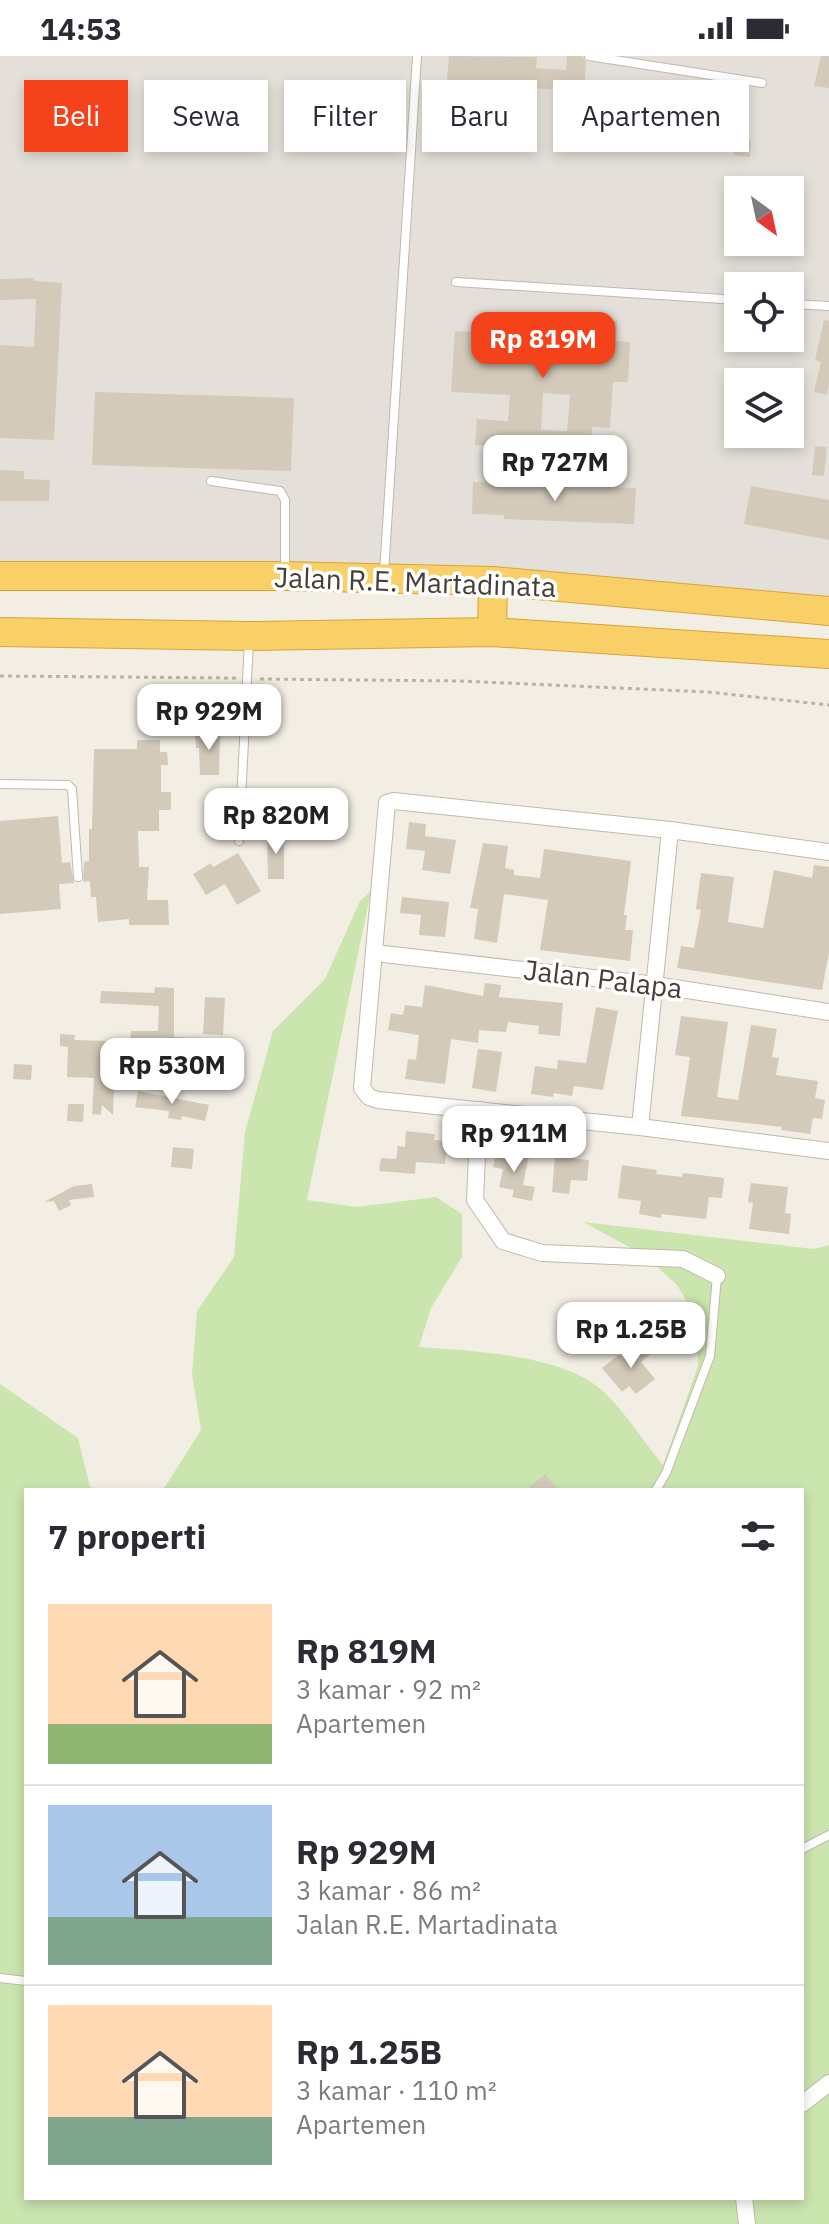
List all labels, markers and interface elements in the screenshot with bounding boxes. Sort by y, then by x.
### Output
text: 14:53 [40,9,122,48]
chip: Beli [24,80,128,152]
chip: Sewa [144,80,268,152]
chip: Filter [284,80,406,152]
chip: Baru [422,80,537,152]
chip: Apartemen [553,80,749,152]
north arrow [724,176,804,256]
map controls [724,176,804,448]
button: locate [724,272,804,352]
pin: Rp 819M [469,312,617,380]
text: Rp 819M [489,321,597,355]
button: layers [724,368,804,448]
pin: Rp 727M [481,435,629,503]
text: Rp 727M [501,444,609,478]
street label: Jalan R.E. Martadinata [273,558,557,605]
pin: Rp 929M [135,684,283,752]
text: Rp 929M [155,693,263,727]
pin: Rp 820M [202,788,350,856]
text: Rp 820M [222,797,330,831]
street label: Jalan Palapa [522,950,685,1007]
pin: Rp 530M [98,1038,246,1106]
text: Rp 530M [118,1047,226,1081]
pin: Rp 911M [440,1106,588,1174]
text: Rp 911M [460,1115,568,1149]
pin: Rp 1.25B [548,1302,714,1370]
text: Rp 1.25B [575,1311,687,1345]
text: 7 properti [48,1514,206,1558]
icon: filters [736,1514,780,1558]
text: Rp 819M [296,1628,437,1672]
icon: home [112,1636,208,1732]
text: 3 kamar · 92 m² [296,1672,481,1706]
text: Apartemen [296,1706,426,1740]
text: Rp 929M [296,1829,437,1873]
icon: home [112,1837,208,1933]
text: 3 kamar · 86 m² [296,1873,481,1907]
text: Jalan R.E. Martadinata [296,1907,558,1941]
text: Rp 1.25B [296,2029,442,2073]
icon: home [112,2037,208,2133]
text: 3 kamar · 110 m² [296,2073,497,2107]
text: Apartemen [296,2107,426,2141]

